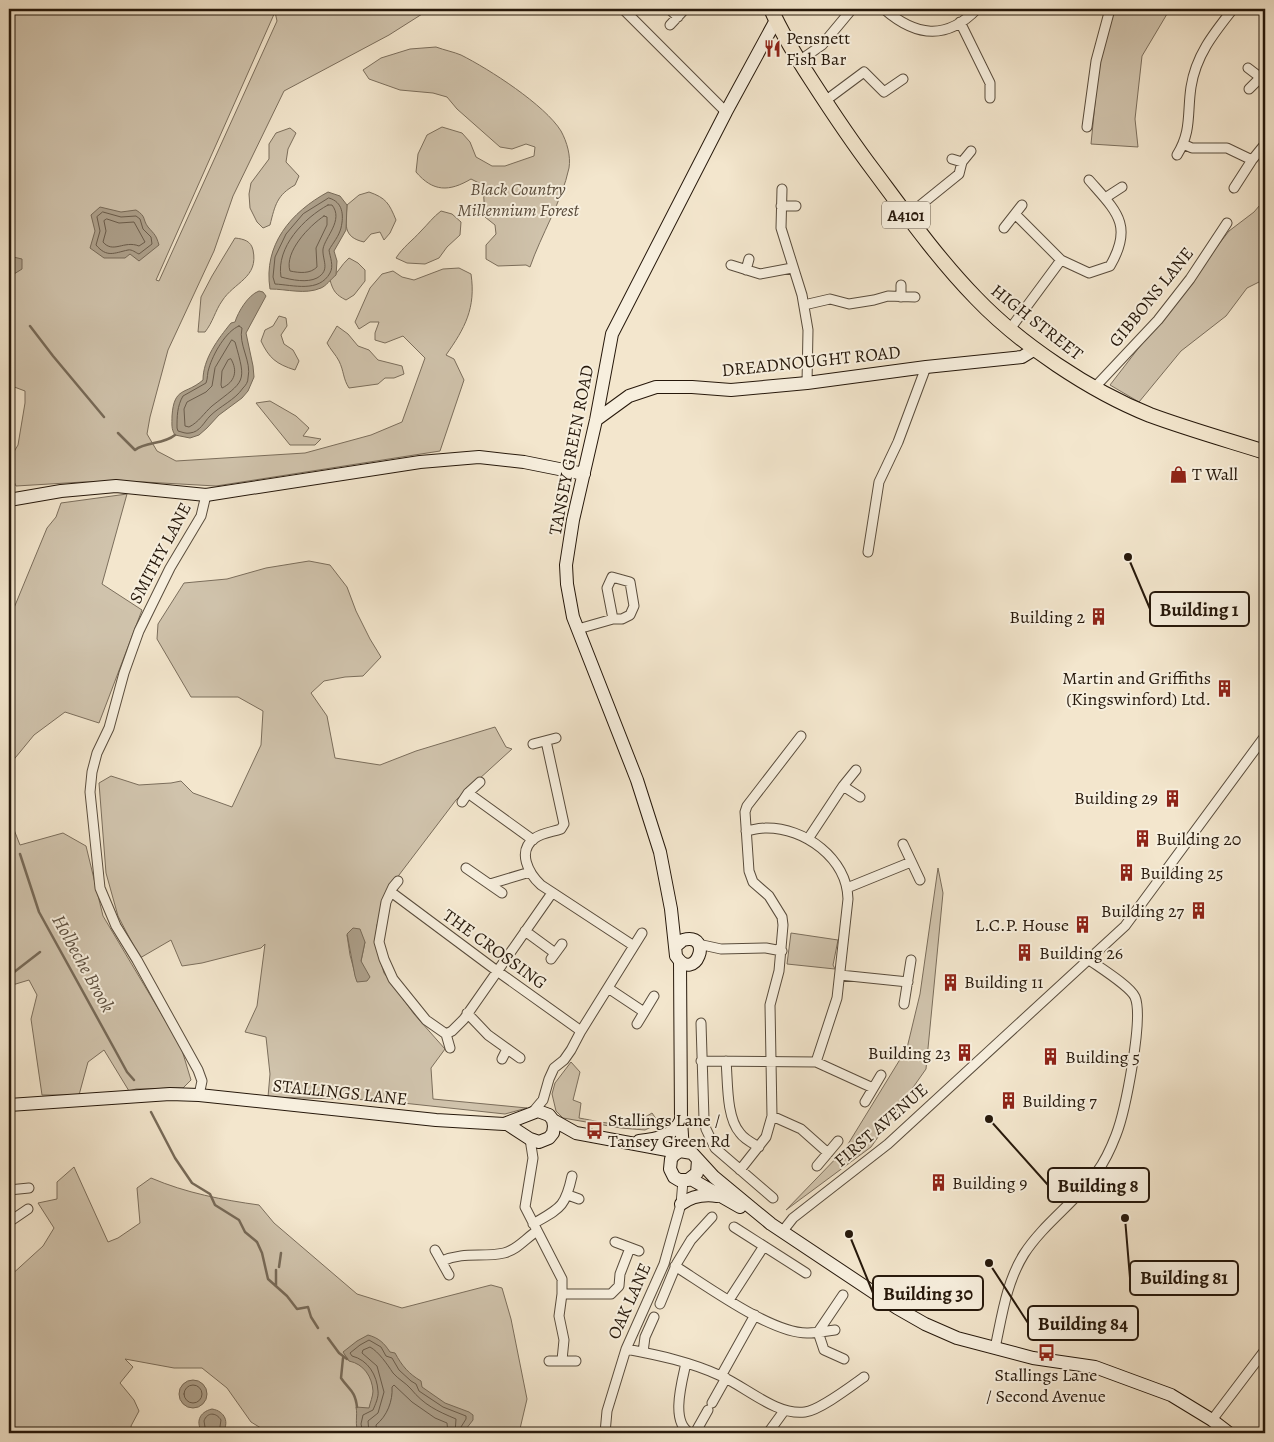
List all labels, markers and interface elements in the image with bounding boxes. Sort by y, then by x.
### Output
place label: Pensnett Fish Bar [786,26,850,71]
restaurant icon: Pensnett Fish Bar [762,38,782,58]
park label: Black Country Millennium Forest [457,177,580,222]
road number: A4101 [882,202,930,228]
street label: GIBBONS LANE [1103,242,1199,352]
street label: HIGH STREET [986,278,1088,366]
street label: DREADNOUGHT ROAD [720,340,902,382]
street label: TANSEY GREEN ROAD [543,363,599,537]
place label: T Wall [1192,462,1239,486]
shop icon: T Wall [1168,464,1188,484]
street label: SMITHY LANE [123,498,197,608]
callout: Building 1 [1150,592,1249,626]
text: Building 1 [1159,597,1239,623]
place label: Building 2 [1009,605,1085,629]
building icon: Building 2 [1089,607,1109,627]
place label: Martin and Griffiths (Kingswinford) Ltd. [1062,666,1211,711]
building icon: Martin and Griffiths (Kingswinford) Ltd. [1215,678,1235,698]
place label: Building 29 [1074,786,1158,810]
building icon: Building 29 [1162,788,1182,808]
place label: Building 20 [1156,827,1241,851]
building icon: Building 20 [1132,829,1152,849]
place label: Building 25 [1140,861,1223,885]
building icon: Building 25 [1116,863,1136,883]
place label: Building 27 [1101,899,1184,923]
building icon: Building 27 [1188,901,1208,921]
street label: THE CROSSING [438,903,552,995]
water label: Holbeche Brook [46,910,121,1017]
place label: L.C.P. House [975,913,1069,937]
building icon: L.C.P. House [1073,915,1093,935]
place label: Building 26 [1039,941,1123,965]
building icon: Building 26 [1015,943,1035,963]
place label: Building 11 [964,970,1043,994]
building icon: Building 11 [940,972,960,992]
place label: Building 23 [868,1041,951,1065]
building icon: Building 23 [955,1043,975,1063]
place label: Building 5 [1065,1045,1140,1069]
building icon: Building 5 [1041,1047,1061,1067]
street label: STALLINGS LANE [272,1073,408,1111]
street label: FIRST AVENUE [829,1078,933,1172]
place label: Building 7 [1022,1089,1097,1113]
building icon: Building 7 [998,1091,1018,1111]
place label: Stallings Lane / Tansey Green Rd [608,1108,730,1153]
bus stop icon: Stallings Lane / Tansey Green Rd [584,1120,604,1140]
callout: Building 8 [1048,1168,1149,1202]
place label: Building 9 [952,1171,1027,1195]
building icon: Building 9 [928,1173,948,1193]
text: Building 8 [1057,1173,1139,1199]
street label: OAK LANE [601,1259,657,1343]
callout: Building 81 [1130,1261,1238,1295]
text: Building 81 [1140,1265,1228,1291]
callout: Building 30 [873,1276,983,1310]
text: Building 30 [883,1281,973,1307]
callout: Building 84 [1028,1306,1138,1340]
text: Building 84 [1038,1311,1128,1337]
bus stop icon: Stallings Lane / Second Avenue [1036,1342,1056,1362]
place label: Stallings Lane / Second Avenue [986,1363,1106,1408]

